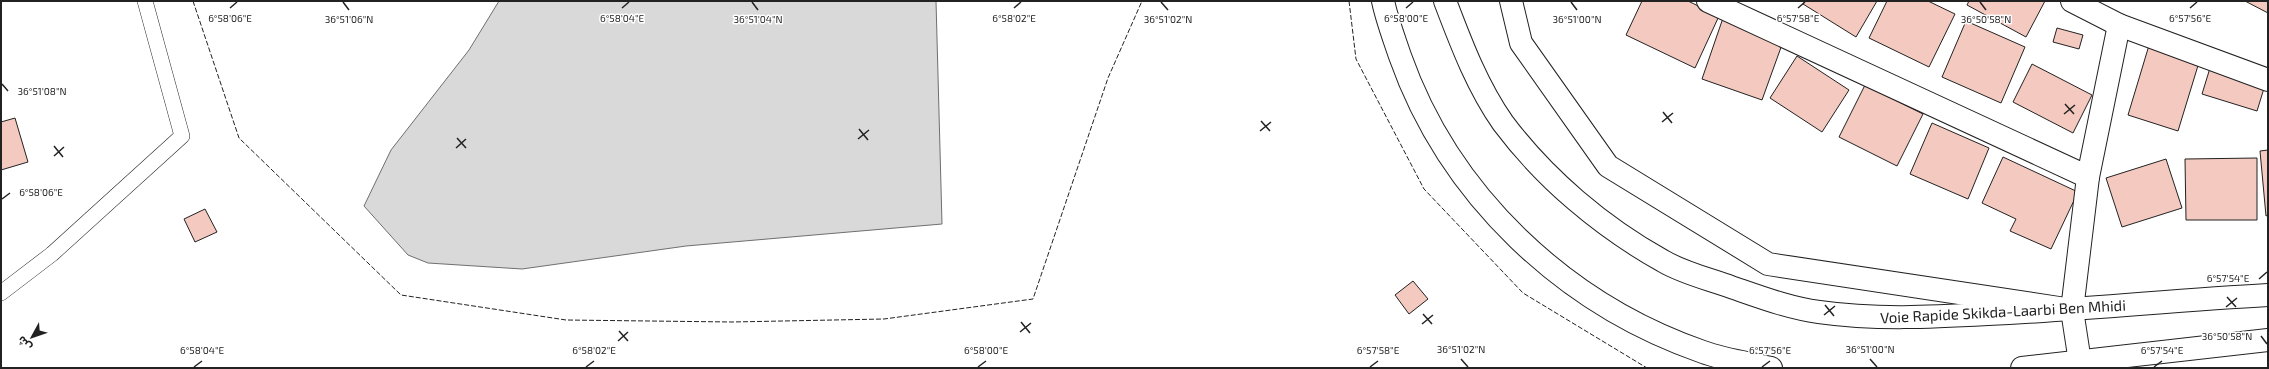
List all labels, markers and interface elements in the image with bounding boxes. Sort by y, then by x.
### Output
text: 6°58'06"E [208,12,252,24]
text: 6°58'04"E [600,12,644,24]
text: 6°58'02"E [992,12,1036,24]
text: 6°58'00"E [1384,12,1428,24]
text: 6°57'58"E [1777,12,1820,24]
text: 6°57'56"E [2169,12,2211,24]
text: 36°51'06"N [325,13,373,25]
text: 36°51'04"N [733,13,783,25]
text: 36°51'02"N [1144,13,1192,25]
text: 36°51'00"N [1553,13,1601,25]
text: 36°50'58"N [1961,13,2011,25]
text: 36°51'08"N [17,85,67,97]
text: 6°58'06"E [19,186,63,198]
text: 6°57'54"E [2207,272,2250,284]
street label: Voie Rapide Skikda-Laarbi Ben Mhidi [1880,296,2126,326]
north arrow [12,317,52,357]
text: 36°50'58"N [2202,330,2252,342]
text: ش [14,333,35,354]
text: 36°51'02"N [1437,343,1485,355]
text: 36°51'00"N [1846,343,1894,355]
text: 6°58'04"E [180,344,224,356]
text: 6°58'02"E [572,344,616,356]
text: 6°58'00"E [964,344,1008,356]
text: 6°57'58"E [1357,344,1400,356]
text: 6°57'56"E [1749,344,1791,356]
text: 6°57'54"E [2141,344,2184,356]

